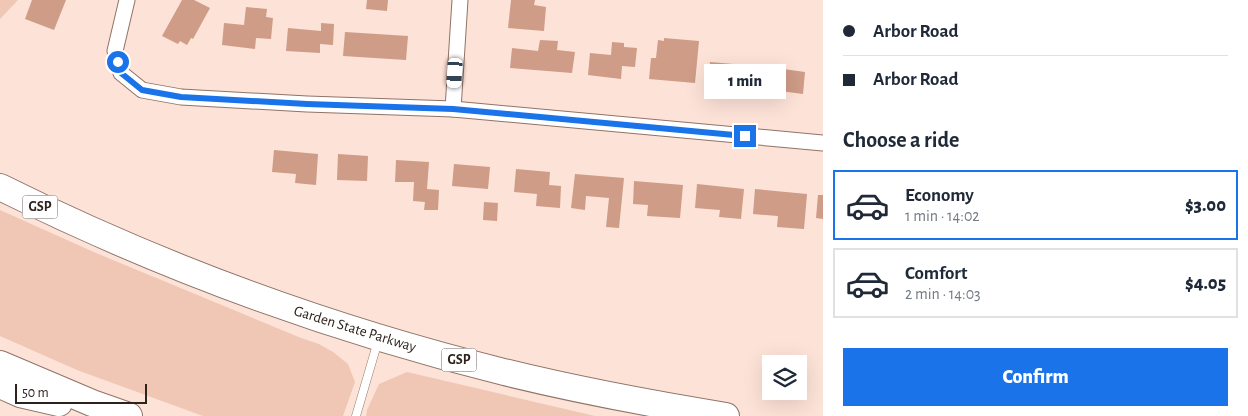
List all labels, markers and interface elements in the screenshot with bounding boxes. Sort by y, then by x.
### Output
text: Arbor Road [873,22,959,41]
route start [107,51,129,73]
car [446,58,463,88]
callout: 1 min [704,64,786,98]
text: Arbor Road [873,70,959,89]
text: 1 min [728,73,762,89]
route end [734,125,756,147]
text: Choose a ride [843,129,959,151]
icon: car [845,183,890,228]
text: Economy [905,186,974,205]
road number: GSP [22,196,58,218]
text: $3.00 [1185,196,1226,215]
text: 1 min · 14:02 [905,208,980,224]
icon: car [845,261,890,306]
text: Comfort [905,264,967,283]
text: $4.05 [1185,274,1226,293]
text: 2 min · 14:03 [905,286,981,302]
street label: Garden State Parkway [292,303,418,355]
road number: GSP [442,348,476,372]
button: Confirm [843,348,1228,406]
map controls [762,355,807,400]
button: layers [762,355,807,400]
scale bar [15,381,148,404]
text: 50 m [22,386,49,400]

